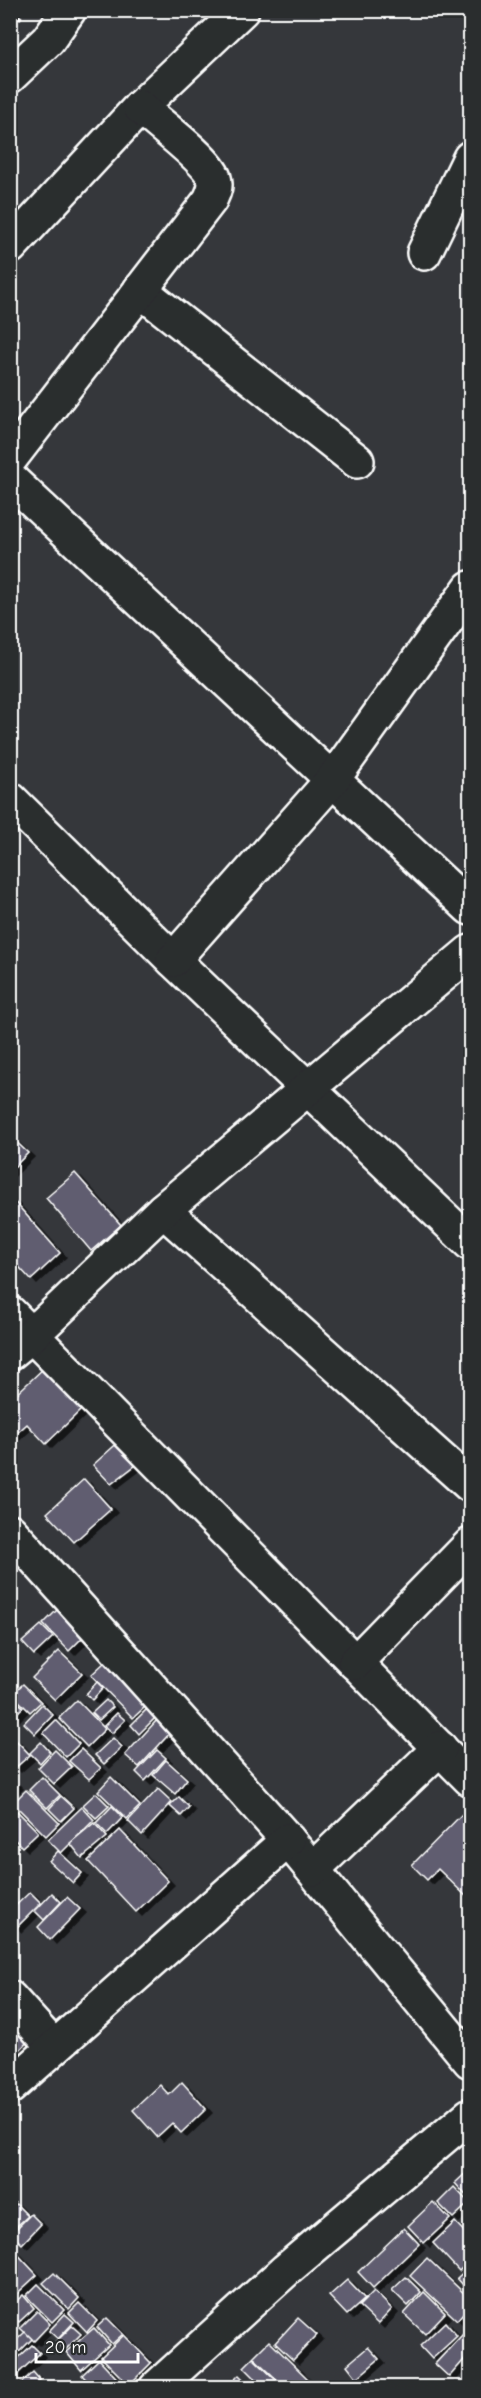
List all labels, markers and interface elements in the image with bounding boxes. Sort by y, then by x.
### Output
scale bar [36,2326,138,2364]
text: 20 m [45,2337,86,2358]

